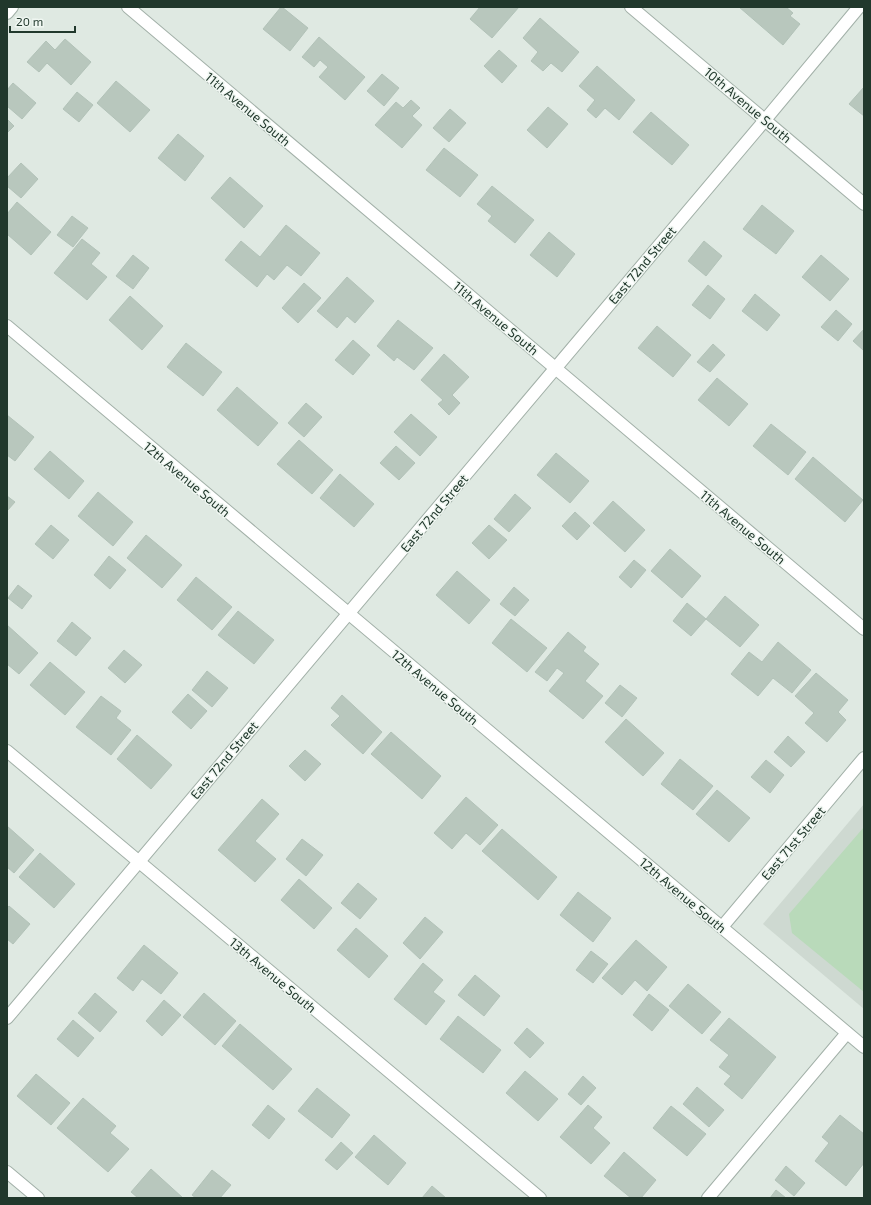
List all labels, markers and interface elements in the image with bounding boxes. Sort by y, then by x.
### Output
scale bar [10,8,75,34]
text: 20 m [16,14,43,28]
street label: 10th Avenue South [701,64,795,146]
street label: 11th Avenue South [202,69,294,149]
street label: East 72nd Street [605,223,679,307]
street label: 11th Avenue South [450,278,542,358]
street label: 12th Avenue South [140,438,234,520]
street label: East 72nd Street [397,471,471,555]
street label: 11th Avenue South [697,487,789,567]
street label: 12th Avenue South [388,646,482,728]
street label: East 72nd Street [187,718,261,802]
street label: East 71st Street [758,803,828,883]
street label: 12th Avenue South [636,854,730,936]
street label: 13th Avenue South [226,934,320,1016]

